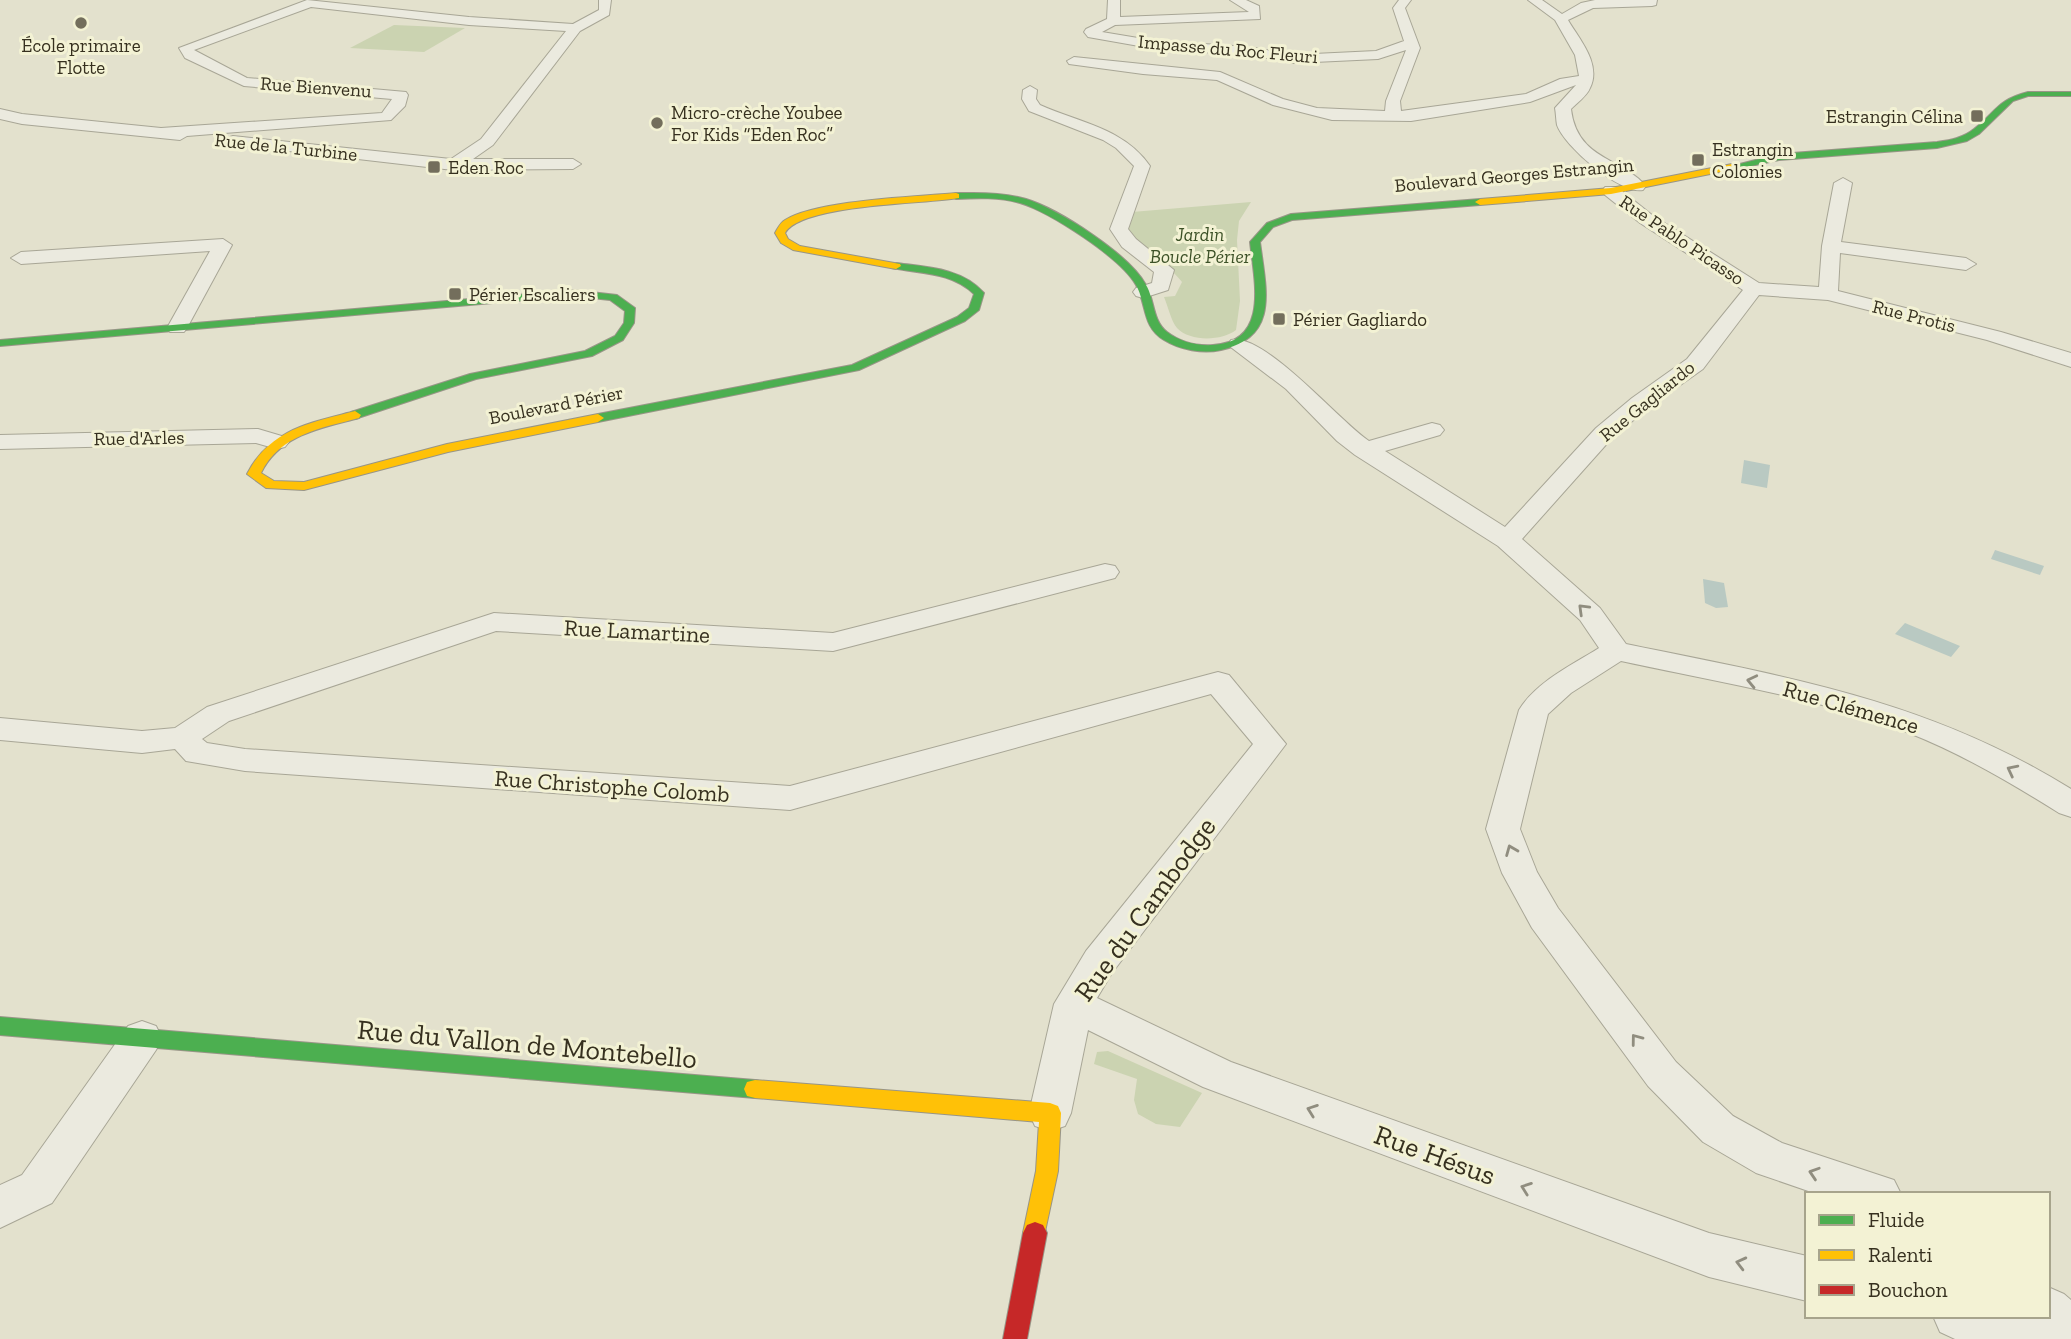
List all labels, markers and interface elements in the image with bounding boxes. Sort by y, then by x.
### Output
marker: École primaire Flotte [73,15,89,31]
street label: Impasse du Roc Fleuri [1137,30,1319,68]
place label: École primaire Flotte [21,34,141,79]
street label: Rue Bienvenu [260,72,373,102]
place label: Micro-crèche Youbee For Kids “Eden Roc” [671,101,843,146]
place label: Estrangin Célina [1826,105,1963,128]
marker: Estrangin Célina [1969,108,1985,124]
marker: Micro-crèche Youbee For Kids “Eden Roc” [649,115,665,131]
street label: Rue de la Turbine [214,128,358,166]
place label: Estrangin Colonies [1712,138,1793,183]
marker: Estrangin Colonies [1690,152,1706,168]
street label: Boulevard Georges Estrangin [1393,153,1635,197]
place label: Eden Roc [448,156,524,179]
marker: Eden Roc [426,159,442,175]
street label: Rue Pablo Picasso [1615,190,1749,290]
park label: Jardin Boucle Périer [1150,223,1251,268]
place label: Périer Escaliers [469,283,596,306]
marker: Périer Escaliers [447,286,463,302]
street label: Rue Protis [1870,295,1958,337]
place label: Périer Gagliardo [1293,308,1427,331]
marker: Périer Gagliardo [1271,311,1287,327]
street label: Rue Gagliardo [1595,355,1700,446]
street label: Boulevard Périer [487,381,625,429]
street label: Rue d'Arles [93,426,185,450]
one-way arrow [1578,604,1591,617]
street label: Rue Lamartine [563,613,711,649]
one-way arrow [1746,674,1758,689]
street label: Rue Clémence [1780,674,1922,740]
street label: Rue Christophe Colomb [493,764,731,808]
one-way arrow [2007,765,2019,779]
street label: Rue du Cambodge [1067,811,1223,1007]
one-way arrow [1506,845,1520,857]
street label: Rue du Vallon de Montebello [356,1013,698,1075]
one-way arrow [1632,1035,1644,1047]
one-way arrow [1307,1104,1319,1118]
street label: Rue Hésus [1370,1118,1500,1192]
one-way arrow [1808,1166,1820,1181]
one-way arrow [1520,1182,1532,1196]
legend [1805,1192,2050,1318]
text: Fluide [1868,1207,1924,1232]
text: Ralenti [1868,1242,1932,1267]
one-way arrow [1735,1257,1747,1271]
text: Bouchon [1868,1277,1948,1302]

